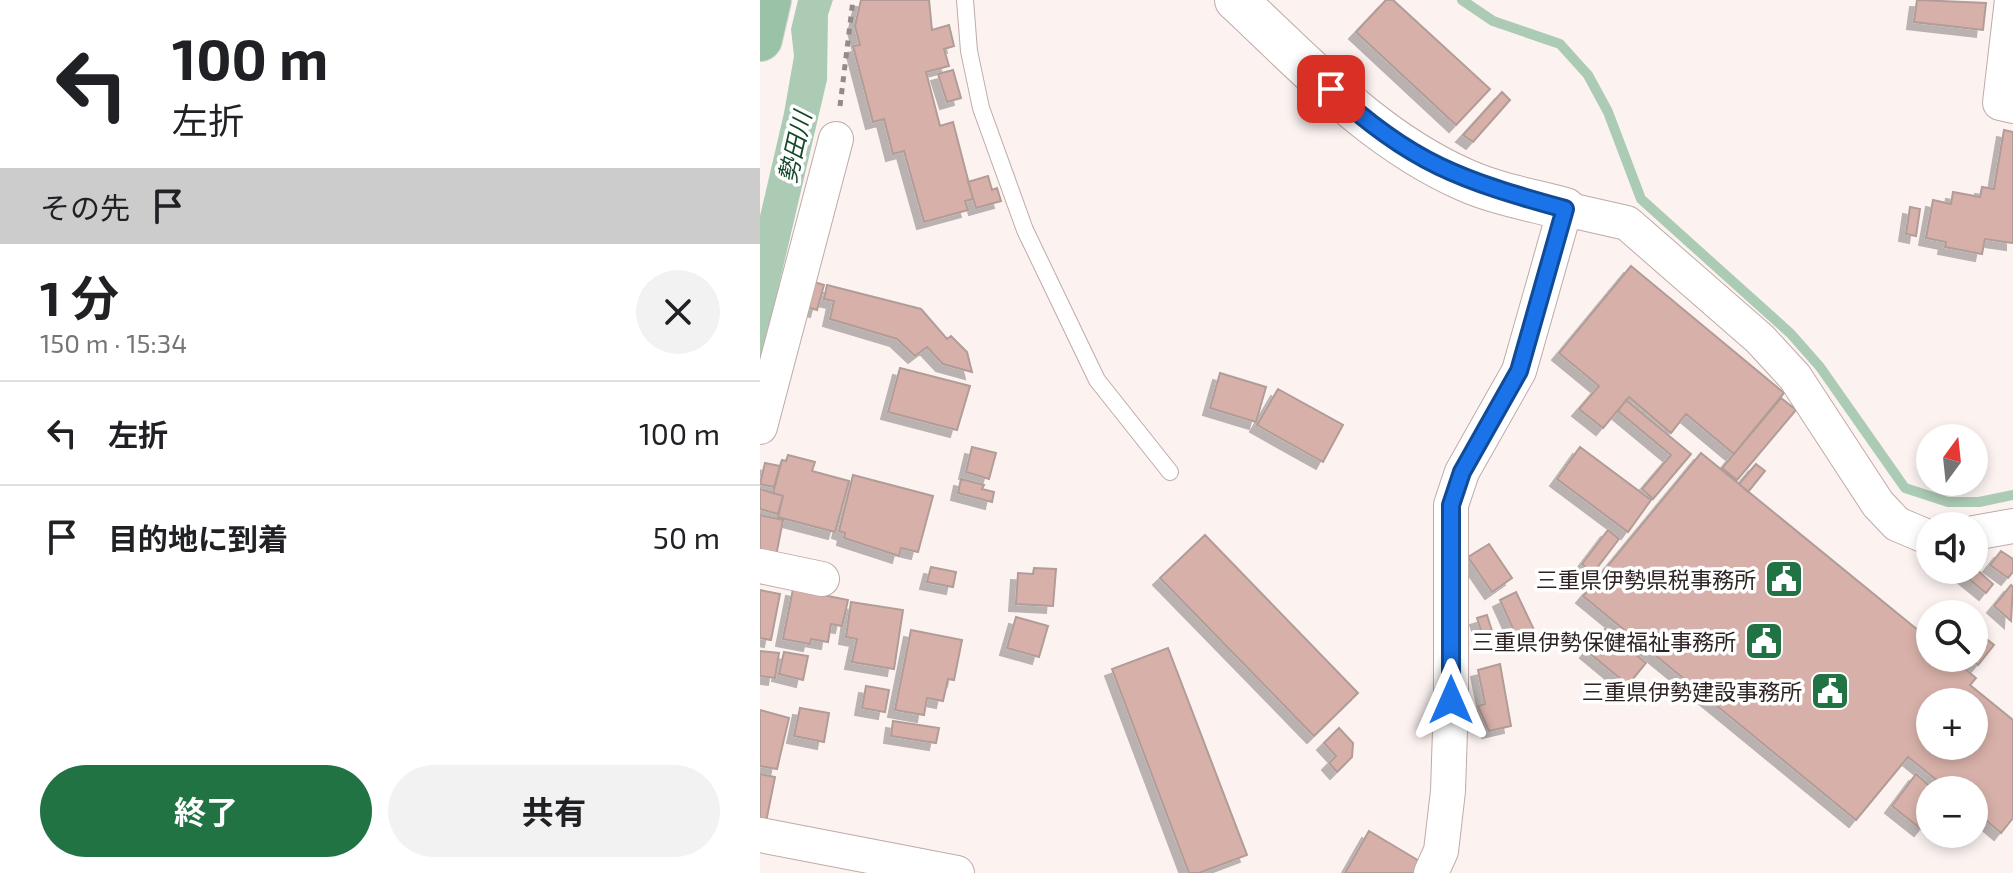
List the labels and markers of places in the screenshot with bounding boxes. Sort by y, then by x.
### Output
pin [1297,55,1365,123]
public building icon: 三重県伊勢県税事務所 [1763,558,1805,600]
place label: 三重県伊勢県税事務所 [1536,566,1756,592]
public building icon: 三重県伊勢保健福祉事務所 [1743,620,1785,662]
place label: 三重県伊勢保健福祉事務所 [1472,628,1736,654]
public building icon: 三重県伊勢建設事務所 [1809,670,1851,712]
place label: 三重県伊勢建設事務所 [1582,678,1802,704]

